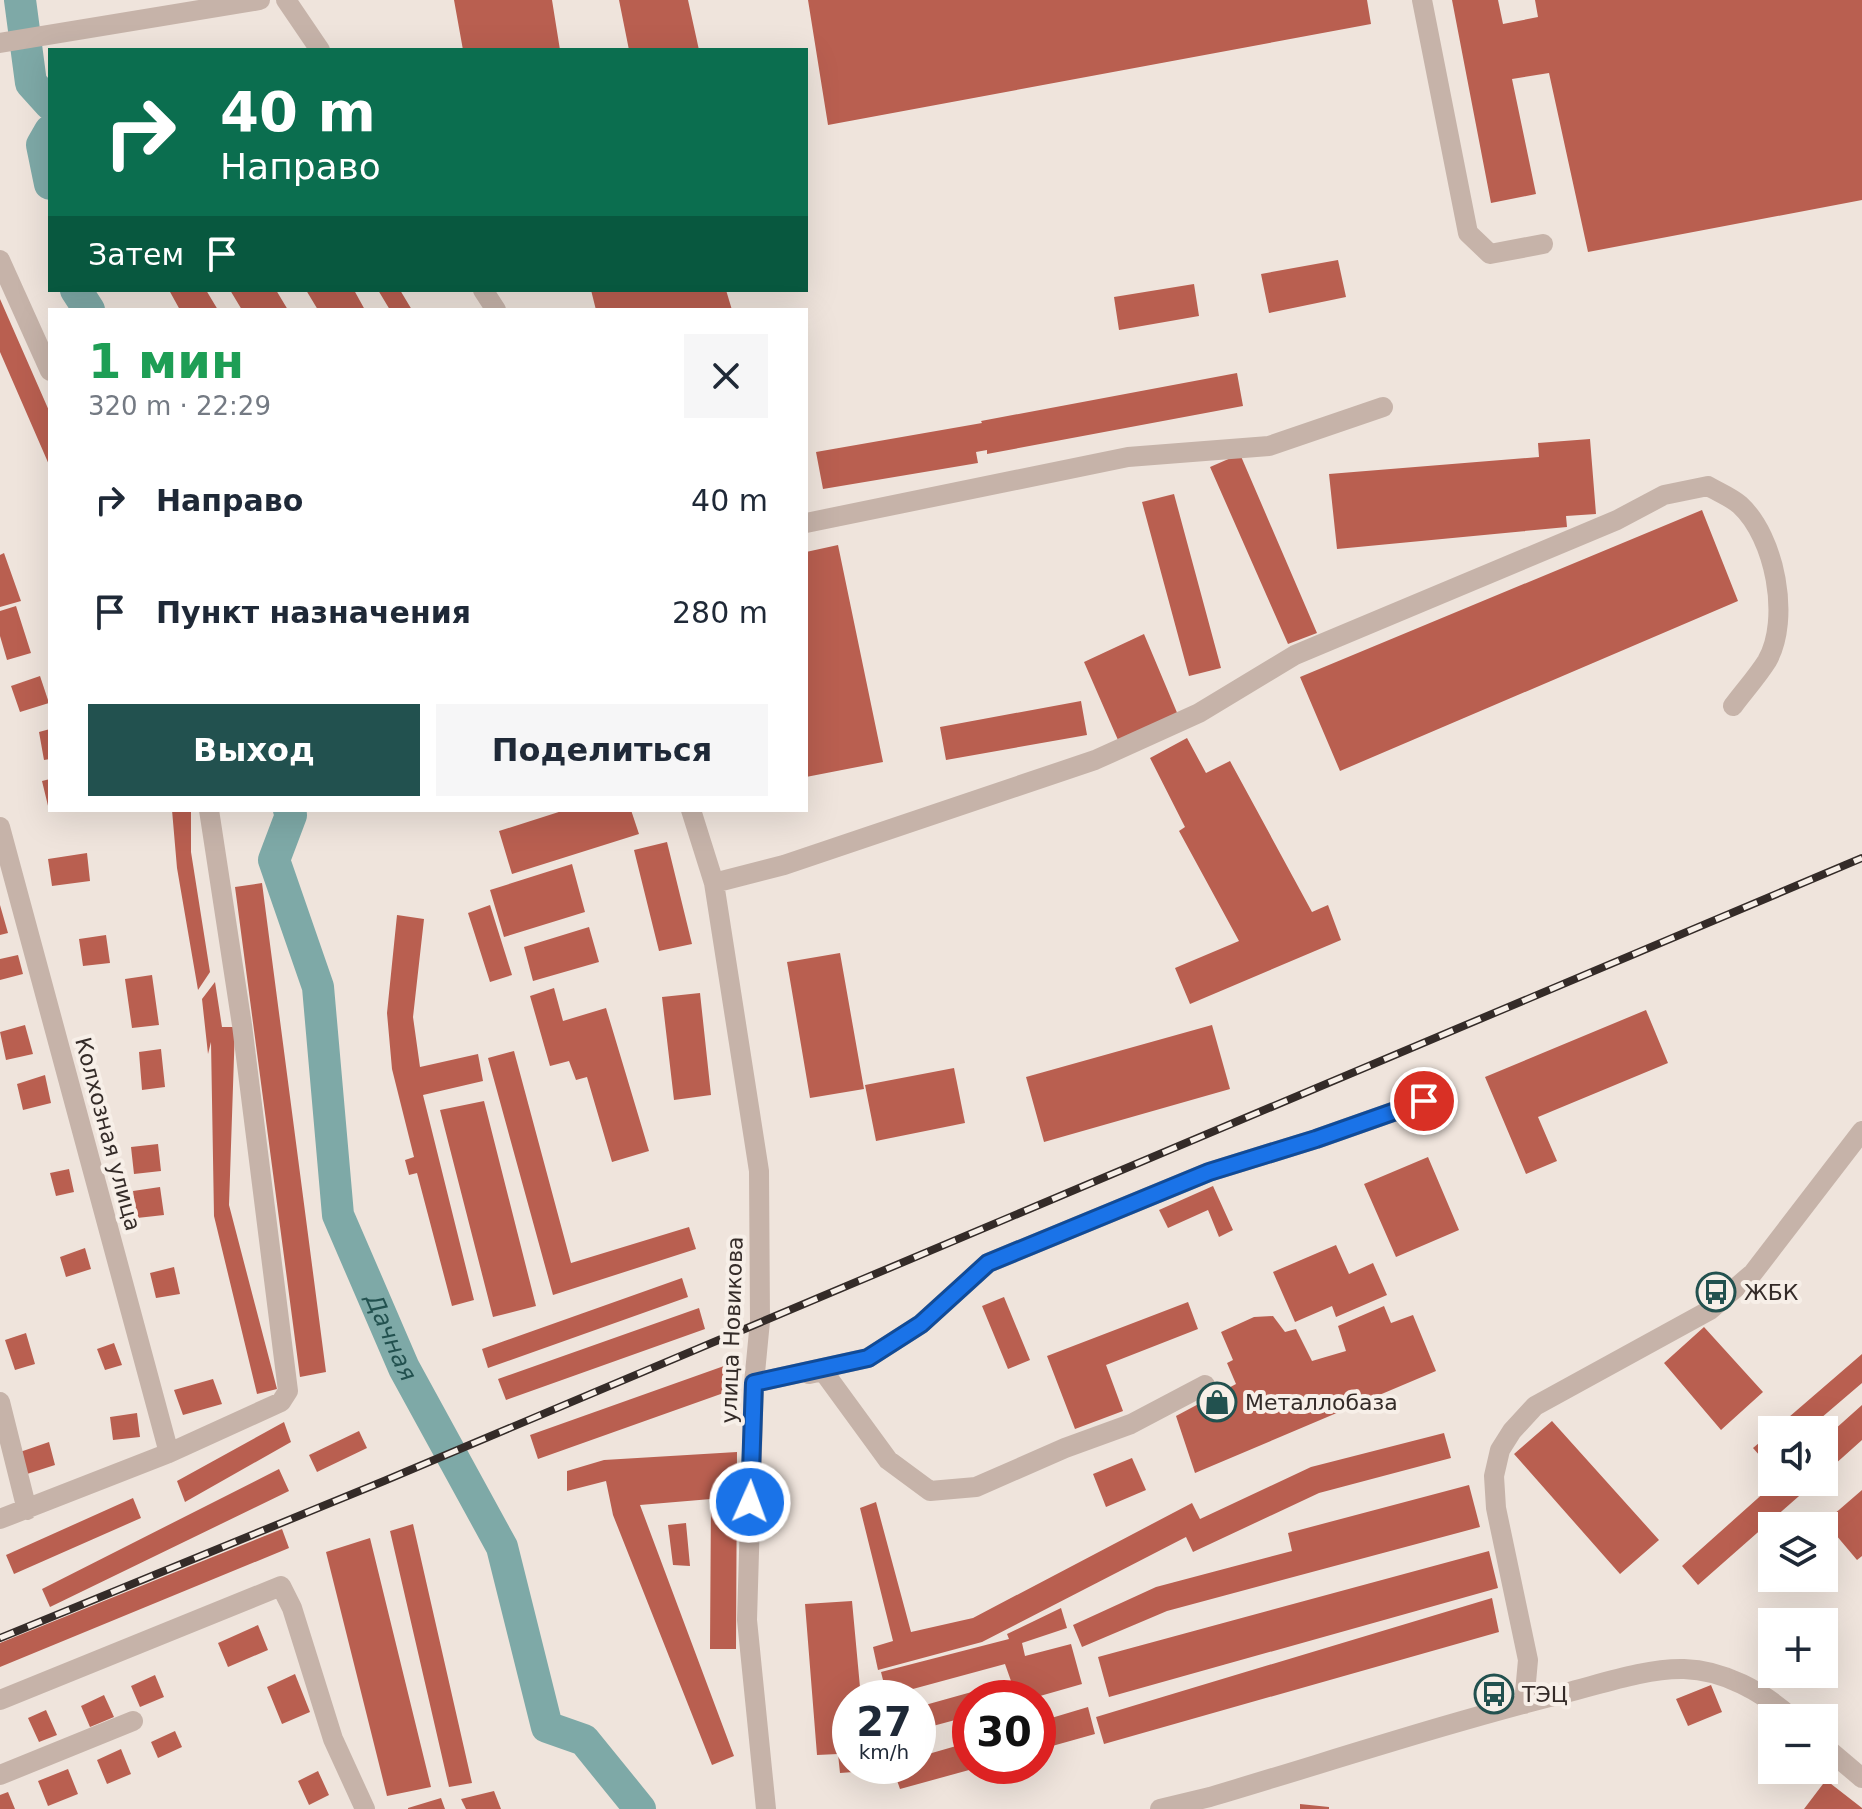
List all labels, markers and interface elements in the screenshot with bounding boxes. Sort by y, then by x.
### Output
text: 40 m [220,79,376,144]
icon: right [88,80,192,184]
text: Направо [220,146,381,187]
icon: arrive [200,232,244,276]
text: Затем [88,237,184,272]
text: 1 мин [88,333,244,389]
button: close [684,334,768,418]
text: 320 m · 22:29 [88,391,271,421]
icon: right [88,478,132,522]
text: Направо [156,483,303,518]
text: 40 m [691,483,768,518]
icon: arrive [88,590,132,634]
text: Пункт назначения [156,595,471,630]
text: 280 m [672,595,768,630]
button: Выход [88,704,420,796]
button: Поделиться [436,704,768,796]
street label: Колхозная улица [70,1035,146,1233]
pin [1390,1067,1458,1135]
icon: arrive [1402,1079,1446,1123]
street label: улица Новикова [716,1236,748,1424]
bus stop icon: ЖБК [1695,1271,1737,1313]
place label: ЖБК [1744,1280,1799,1305]
water label: Дачная [359,1288,422,1386]
shop icon: Металлобаза [1196,1381,1238,1423]
place label: Металлобаза [1245,1390,1398,1415]
map controls [1758,1416,1838,1784]
button: sound [1758,1416,1838,1496]
position arrow [708,1460,792,1544]
button: layers [1758,1512,1838,1592]
button: + [1758,1608,1838,1688]
bus stop icon: ТЭЦ [1473,1673,1515,1715]
speed limit sign: 30 [952,1680,1056,1784]
place label: ТЭЦ [1521,1682,1568,1707]
text: 27 [856,1699,912,1745]
button: − [1758,1704,1838,1784]
text: km/h [859,1740,909,1764]

